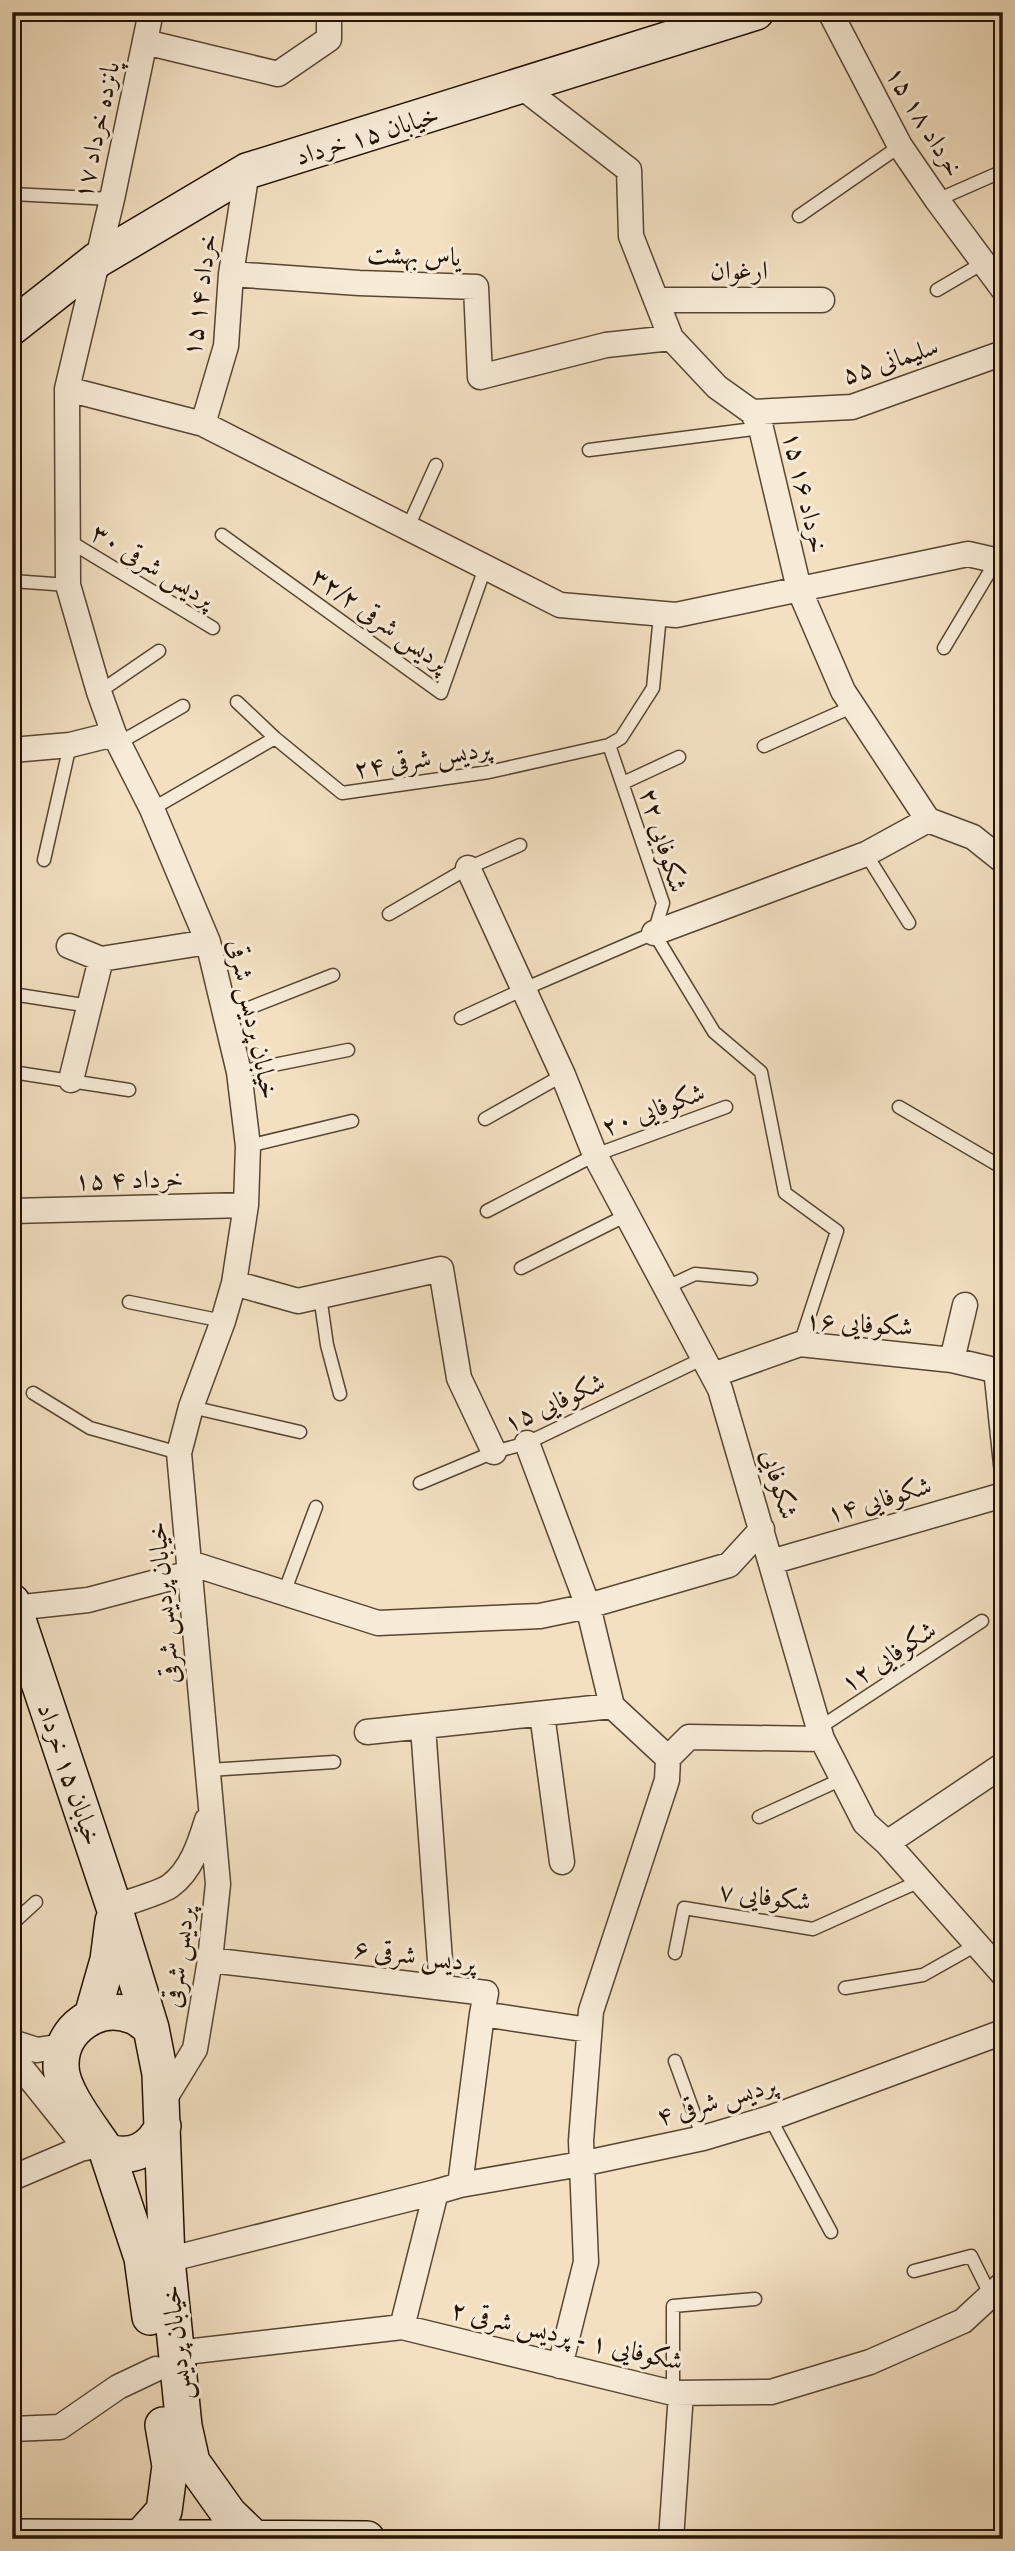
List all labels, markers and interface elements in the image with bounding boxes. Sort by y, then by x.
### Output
street label: پانزده خرداد ۱۷ [67,57,129,202]
street label: ۱۵ خرداد ۱۸ [878,60,970,183]
street label: خیابان ۱۵ خرداد [292,99,443,174]
street label: ۱۵ خرداد ۱۴ [176,232,225,359]
street label: یاس بهشت [367,238,463,275]
street label: ارغوان [710,255,768,288]
street label: سلیمانی ۵۵ [838,330,943,392]
street label: ۱۵ خرداد ۱۶ [775,428,835,556]
street label: پردیس شرقی ۳۰ [85,517,222,617]
street label: پردیس شرقی ۳۲/۲ [304,561,456,681]
street label: پردیس شرقی ۲۴ [351,732,495,787]
street label: شکوفایی ۲۲ [631,784,694,897]
street label: خیابان پردیس شرقی [219,936,286,1102]
street label: شکوفایی ۲۰ [597,1076,710,1144]
street label: ۱۵ خرداد ۴ [74,1163,184,1198]
street label: شکوفایی ۱۶ [804,1304,914,1345]
street label: شکوفایی ۱۵ [499,1366,611,1440]
street label: شکوفایی [752,1445,805,1524]
street label: شکوفایی ۱۴ [823,1470,936,1531]
street label: خیابان پردیس شرقی [141,1520,188,1685]
street label: شکوفایی ۱۲ [835,1614,943,1700]
street label: خیابان ۱۵ خرداد [29,1699,108,1850]
street label: شکوفایی ۷ [717,1875,813,1920]
street label: پردیس شرقی [156,1902,203,2010]
street label: پردیس شرقی ۶ [352,1933,480,1981]
street label: پردیس شرقی ۴ [653,2068,782,2134]
street label: خیابان پردیس [155,2284,200,2402]
street label: شکوفایی ۱ - پردیس شرقی ۲ [447,2294,686,2379]

